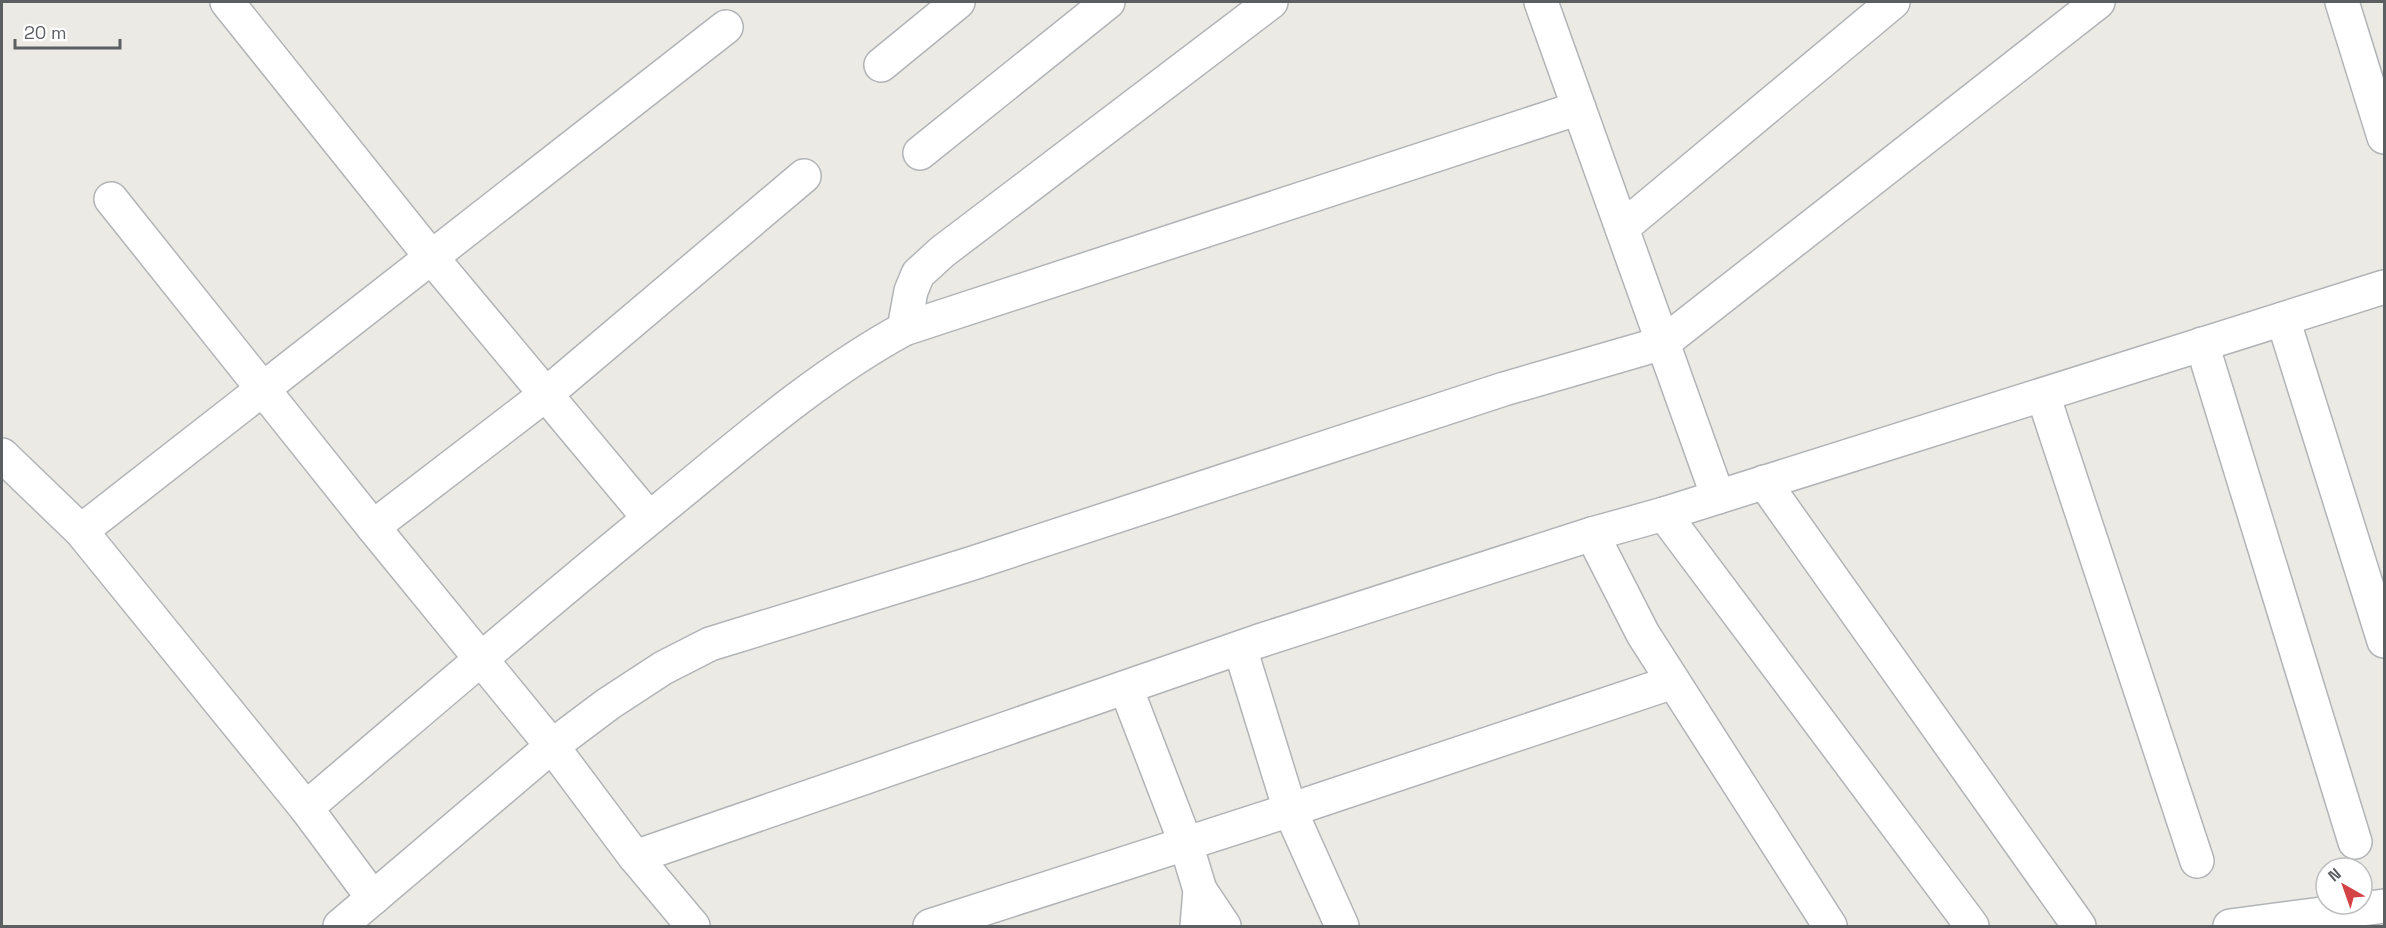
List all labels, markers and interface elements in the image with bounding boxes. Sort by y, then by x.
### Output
scale bar [15,12,120,50]
text: 20 m [24,21,67,44]
north arrow [2314,856,2374,916]
text: N [2324,863,2346,886]

